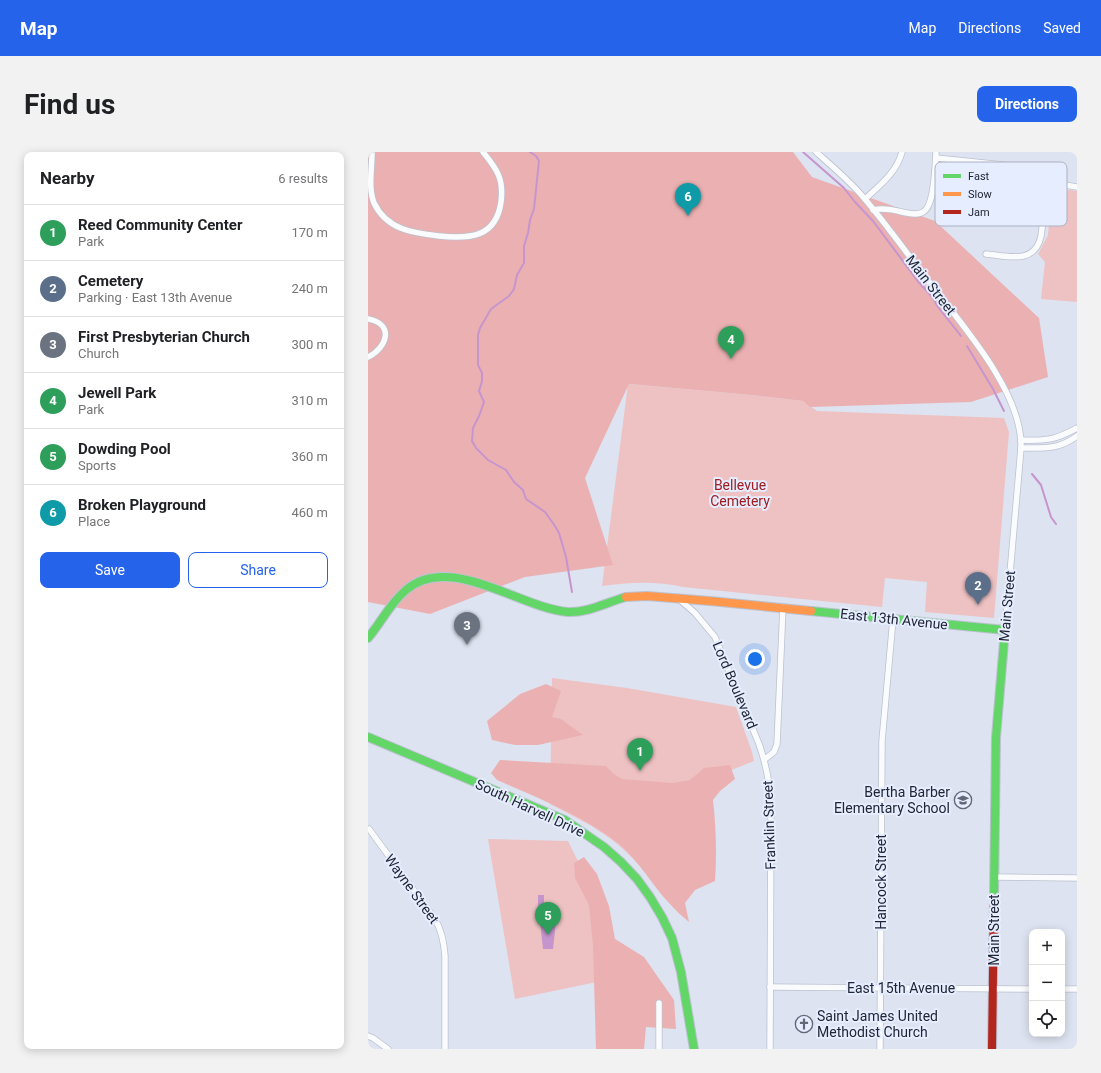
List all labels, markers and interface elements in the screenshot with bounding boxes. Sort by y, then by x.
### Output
text: Map [20,17,58,40]
text: Map [909,20,936,36]
text: Directions [958,20,1021,36]
text: Saved [1043,20,1081,36]
button: Directions [977,86,1077,122]
text: Find us [24,88,115,121]
legend [935,162,1067,226]
text: Nearby [40,168,95,188]
text: Fast [968,170,990,183]
text: 6 results [278,171,328,186]
pin: 6 [675,183,701,216]
text: Slow [968,188,992,201]
text: Jam [968,206,990,219]
text: Reed Community Center [78,216,242,234]
text: 1 [49,225,57,240]
text: 170 m [291,225,328,240]
text: Park [78,234,104,249]
street label: Main Street [903,252,960,318]
text: Cemetery [78,272,143,290]
text: 2 [49,281,57,296]
text: 240 m [291,281,328,296]
text: Parking · East 13th Avenue [78,290,232,305]
pin: 4 [718,326,744,359]
text: First Presbyterian Church [78,328,250,346]
text: 3 [49,337,57,352]
text: 300 m [291,337,328,352]
text: Church [78,346,119,361]
text: Jewell Park [78,384,156,402]
text: 4 [49,393,57,408]
text: 310 m [291,393,328,408]
text: Park [78,402,104,417]
text: Dowding Pool [78,440,171,458]
text: 5 [49,449,57,464]
text: 360 m [291,449,328,464]
text: Sports [78,458,116,473]
park label: Bellevue Cemetery [710,477,770,509]
text: Broken Playground [78,496,206,514]
text: 6 [49,505,57,520]
text: 460 m [291,505,328,520]
text: Place [78,514,110,529]
button: Save [40,552,180,588]
button: Share [188,552,328,588]
street label: Main Street [996,569,1018,642]
pin: 2 [965,572,991,605]
street label: East 13th Avenue [839,605,949,633]
pin: 3 [454,612,480,645]
street label: Lord Boulevard [709,639,761,731]
your location [745,649,765,669]
pin: 1 [627,738,653,771]
street label: South Harvell Drive [473,776,587,840]
street label: Franklin Street [759,780,779,870]
place label: Bertha Barber Elementary School [834,784,950,816]
school or university icon: Bertha Barber Elementary School [953,790,973,810]
street label: Hancock Street [873,834,889,930]
street label: Wayne Street [381,851,443,927]
street label: Main Street [986,894,1002,966]
pin: 5 [535,902,561,935]
map controls [1029,929,1065,1037]
button: + [1029,929,1065,965]
button: − [1029,965,1065,1001]
street label: East 15th Avenue [847,980,955,996]
button: locate [1029,1001,1065,1037]
place label: Saint James United Methodist Church [817,1008,938,1040]
church icon: Saint James United Methodist Church [794,1014,814,1034]

